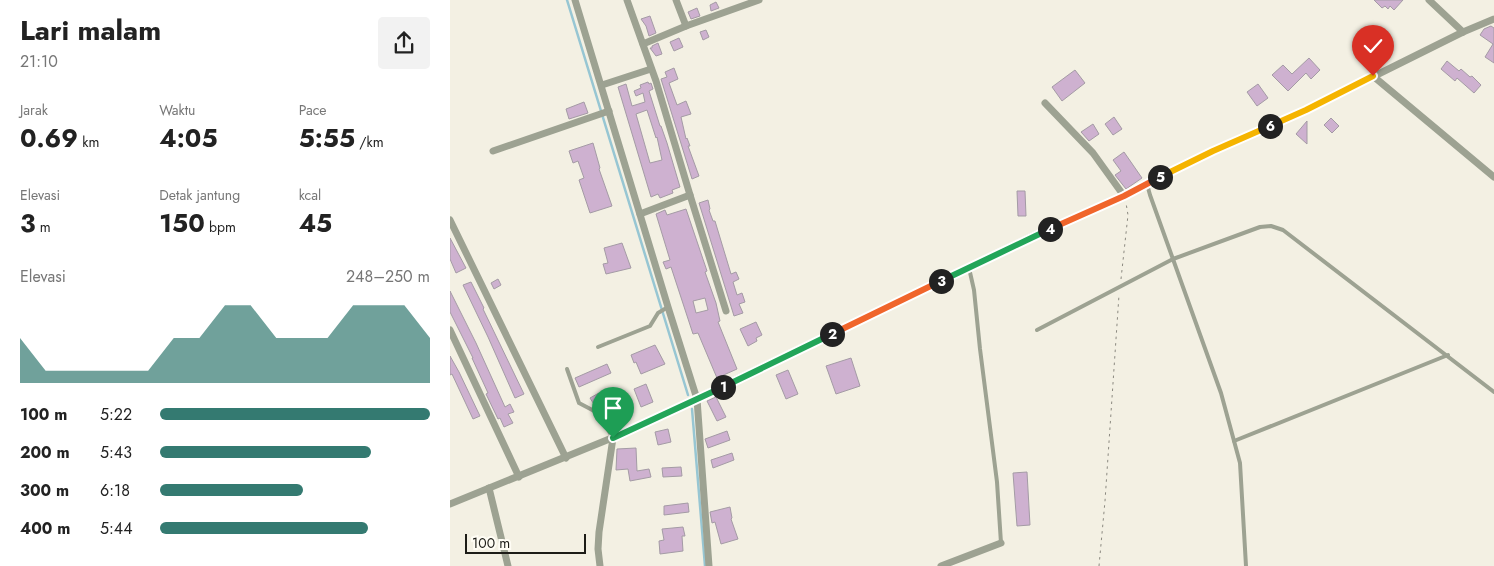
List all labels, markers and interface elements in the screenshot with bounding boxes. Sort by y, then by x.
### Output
text: Lari malam [20,10,161,51]
button: share [378,17,430,69]
pin [1352,25,1394,76]
icon: check [1359,32,1387,60]
text: 21:10 [20,50,58,73]
text: Jarak [20,100,48,120]
text: Waktu [159,100,195,120]
text: Pace [299,100,327,120]
pin: 6 [1258,114,1282,138]
text: 6 [1266,116,1275,136]
text: 0.69 [20,120,78,156]
text: 4:05 [159,120,218,156]
text: 5:55 [299,120,355,156]
text: km [78,132,99,152]
text: /km [355,132,384,152]
pin: 5 [1148,164,1172,190]
text: 5 [1156,167,1165,187]
text: Elevasi [20,185,60,205]
text: Detak jantung [159,185,240,205]
text: kcal [299,185,321,205]
text: 3 [20,205,36,241]
text: 150 [159,205,205,241]
text: 45 [299,205,332,241]
pin: 4 [1038,216,1062,242]
text: m [36,217,51,237]
text: bpm [205,217,236,237]
text: 4 [1046,219,1055,239]
text: Elevasi [20,265,66,288]
text: 248–250 m [346,265,430,288]
pin: 3 [928,268,954,294]
text: 3 [937,271,946,291]
pin: 2 [820,322,844,346]
text: 2 [828,324,837,344]
pin: 1 [710,374,736,400]
text: 1 [720,377,727,397]
pin [592,387,634,438]
icon: arrive [599,394,627,422]
text: 100 m [20,403,67,426]
text: 5:22 [100,403,132,426]
text: 200 m [20,441,70,464]
text: 5:43 [100,441,132,464]
text: 300 m [20,479,69,502]
text: 6:18 [100,479,130,502]
text: 400 m [20,517,70,540]
text: 5:44 [100,517,132,540]
scale bar [465,531,586,554]
text: 100 m [472,533,510,553]

